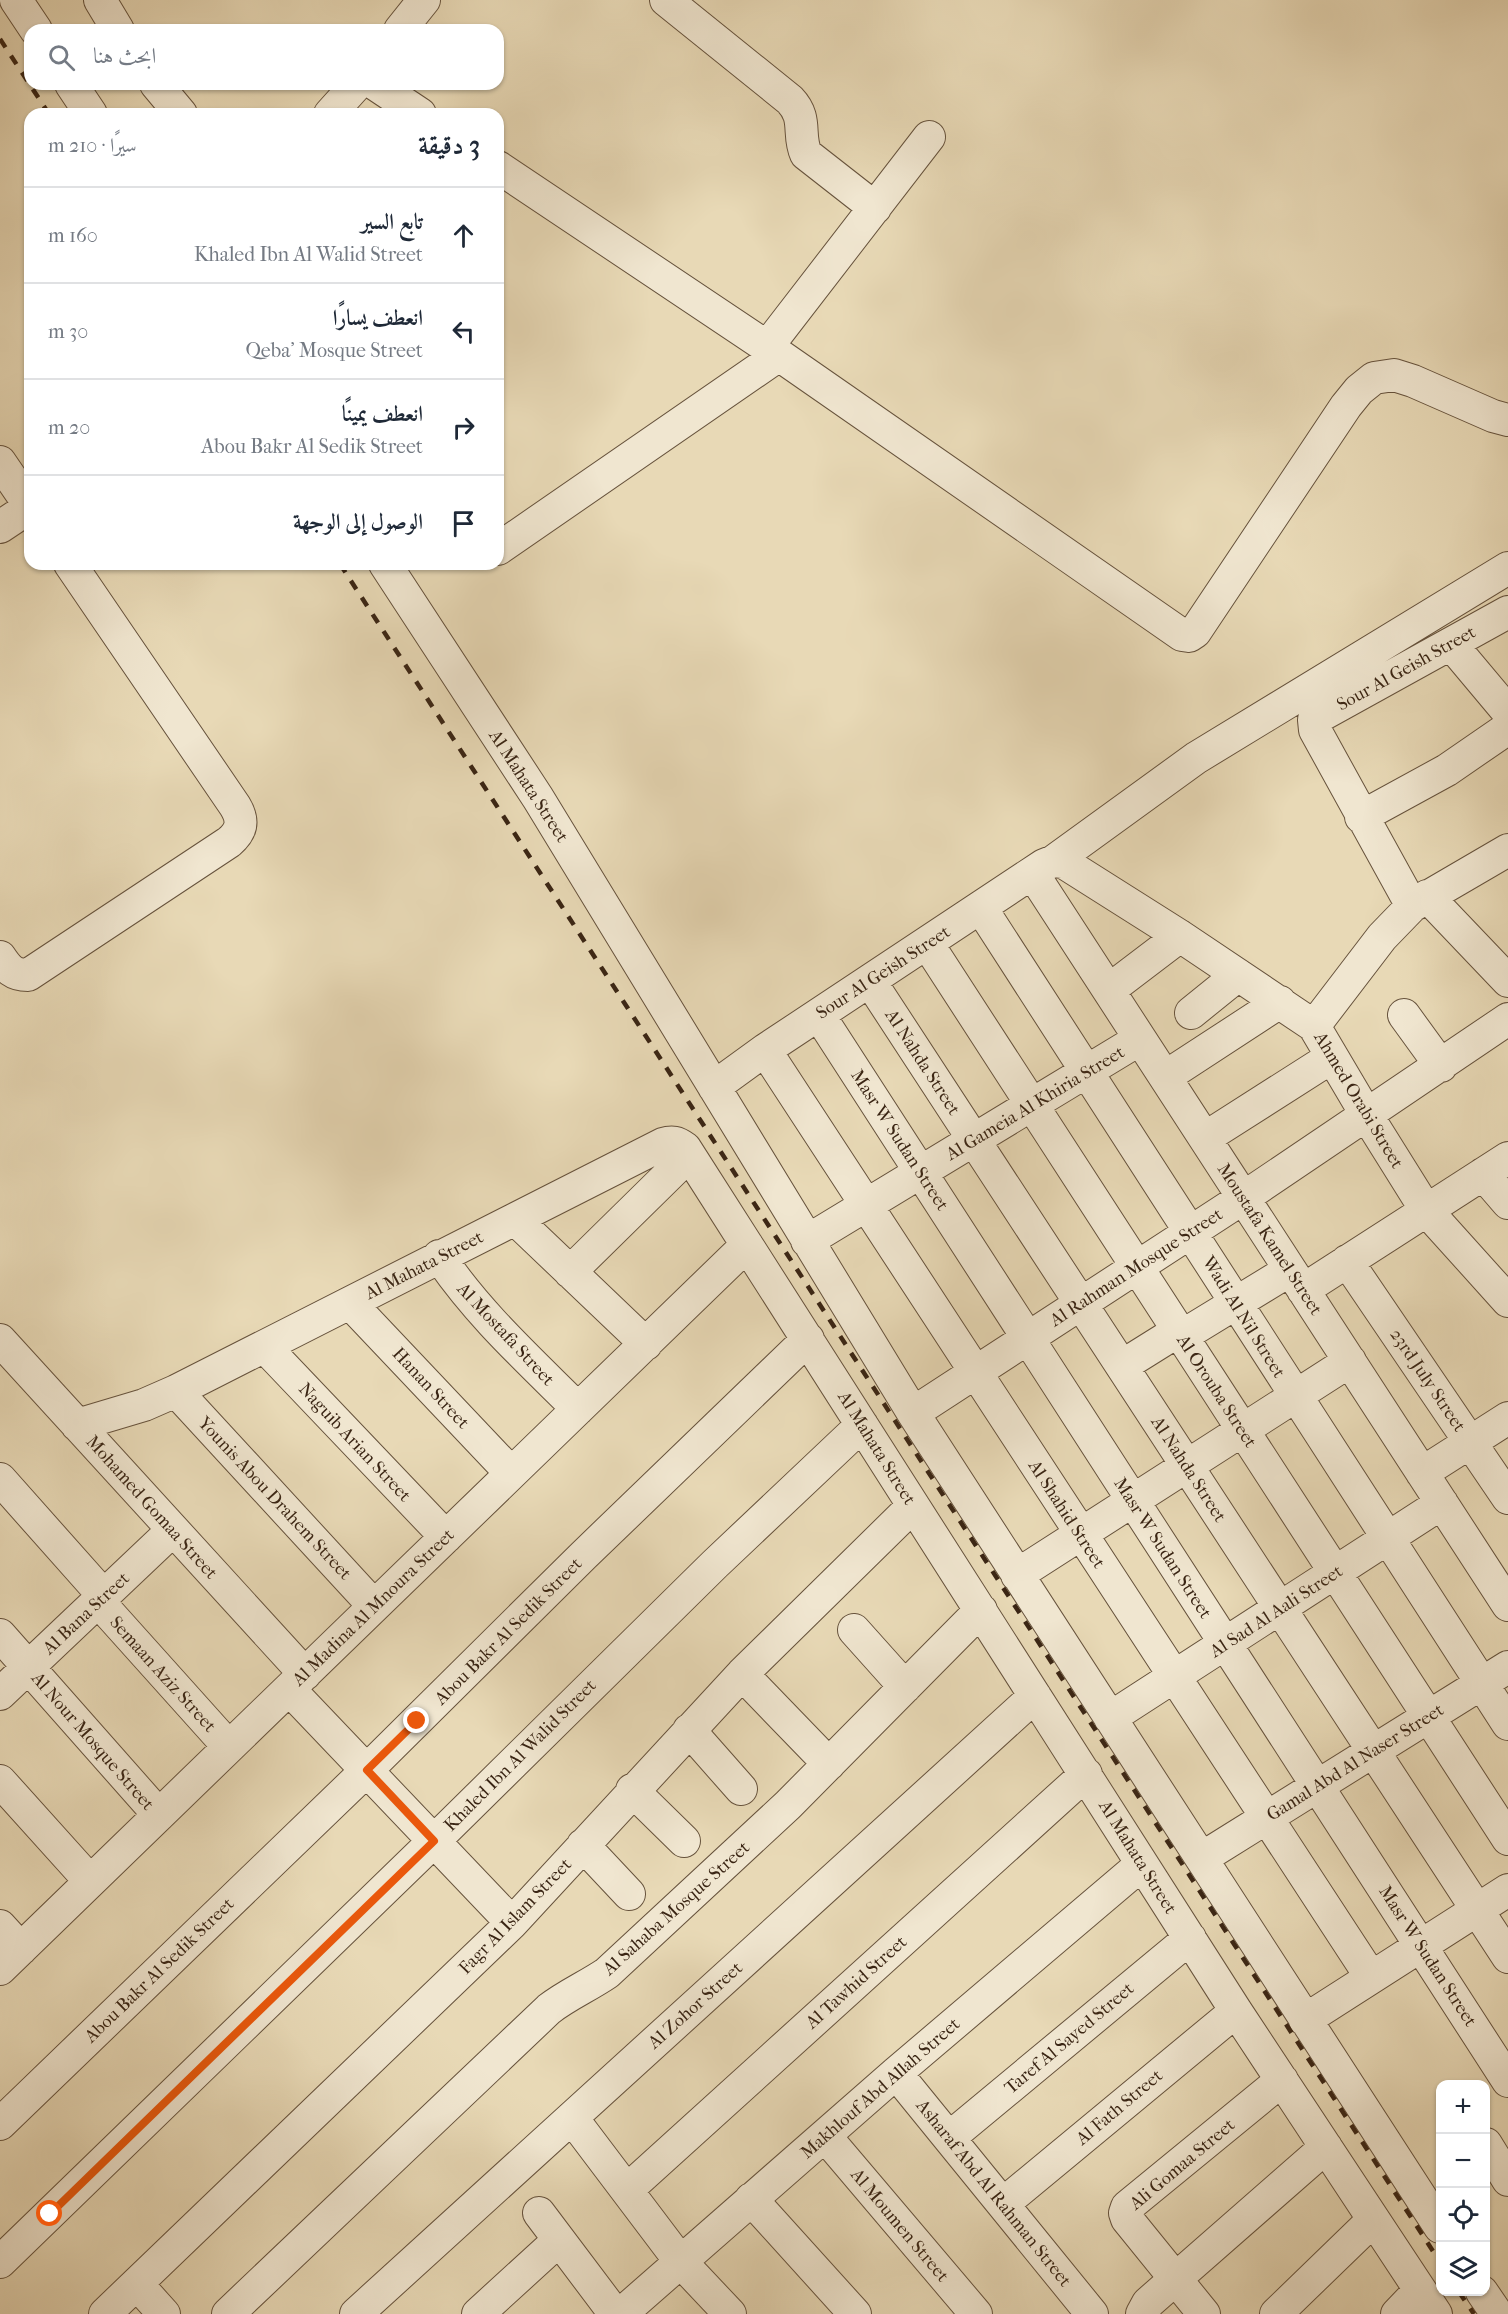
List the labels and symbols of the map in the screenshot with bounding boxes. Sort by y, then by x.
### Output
street label: Sour Al Geish Street [1333,621,1480,715]
street label: Al Mahata Street [484,725,573,847]
street label: Sour Al Geish Street [812,921,955,1024]
street label: Al Nahda Street [880,1005,965,1119]
street label: Ahmed Orabi Street [1309,1027,1408,1173]
street label: Al Gameia Al Khiria Street [941,1041,1129,1166]
street label: Masr W Sudan Street [846,1066,953,1215]
street label: Moustafa Kamel Street [1213,1160,1327,1320]
street label: Al Rahman Mosque Street [1045,1203,1227,1332]
street label: Al Mahata Street [361,1226,487,1305]
street label: Wadi Al Nil Street [1197,1252,1290,1382]
street label: Al Mostafa Street [452,1278,559,1391]
street label: 23rd July Street [1385,1325,1470,1436]
street label: Al Orouba Street [1172,1330,1261,1452]
street label: Hanan Street [388,1343,474,1434]
street label: Naguib Arian Street [294,1379,416,1507]
street label: Al Mahata Street [833,1387,920,1509]
street label: Younis Abou Drahem Street [193,1412,356,1585]
street label: Al Nahda Street [1146,1412,1231,1526]
street label: Mohamed Gomaa Street [82,1431,222,1584]
street label: Al Shahid Street [1023,1455,1110,1573]
street label: Masr W Sudan Street [1109,1474,1216,1623]
street label: Al Madina Al Mnoura Street [287,1524,459,1691]
street label: Abou Bakr Al Sedik Street [430,1553,587,1710]
street label: Al Sad Al Aali Street [1205,1560,1347,1663]
street label: Al Bana Street [38,1568,134,1659]
street label: Semaan Aziz Street [105,1612,220,1737]
street label: Al Nour Mosque Street [26,1667,159,1815]
street label: Khaled Ibn Al Walid Street [440,1675,601,1836]
street label: Gamal Abd Al Naser Street [1263,1699,1448,1826]
route end [403,1707,429,1733]
street label: Al Mahata Street [1094,1796,1181,1918]
street label: Al Sahaba Mosque Street [598,1837,754,1980]
street label: Fagr Al Islam Street [455,1854,576,1979]
street label: Masr W Sudan Street [1374,1882,1481,2031]
street label: Abou Bakr Al Sedik Street [80,1893,239,2048]
street label: Al Tawhid Street [801,1931,912,2034]
street label: Al Zohor Street [643,1957,747,2054]
street label: Taref Al Sayed Street [1000,1978,1139,2099]
street label: Makhlouf Abd Allah Street [796,2013,965,2163]
street label: Al Fath Street [1071,2065,1167,2150]
street label: Asharaf Abd Al Rahman Street [911,2095,1076,2292]
street label: Ali Gomaa Street [1125,2114,1240,2215]
street label: Al Moumen Street [845,2164,954,2287]
route start [36,2200,62,2226]

